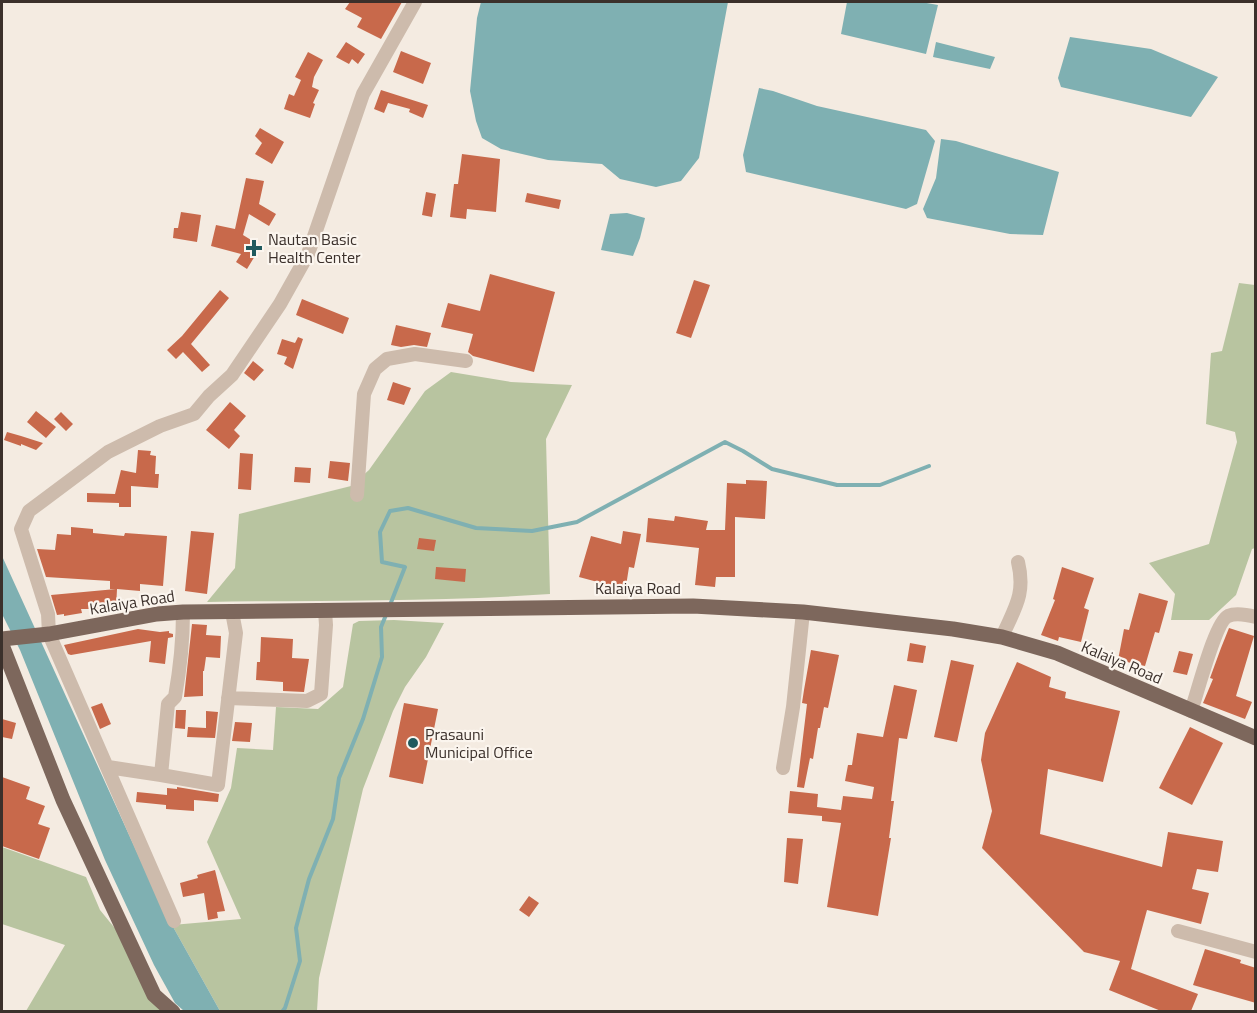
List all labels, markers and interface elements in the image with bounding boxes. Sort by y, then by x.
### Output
place label: Nautan Basic Health Center [268,227,361,269]
marker: Nautan Basic Health Center [245,239,263,257]
street label: Kalaiya Road [595,576,681,600]
street label: Kalaiya Road [88,583,176,621]
street label: Kalaiya Road [1078,634,1166,690]
place label: Prasauni Municipal Office [425,722,533,764]
marker: Prasauni Municipal Office [406,736,420,750]

